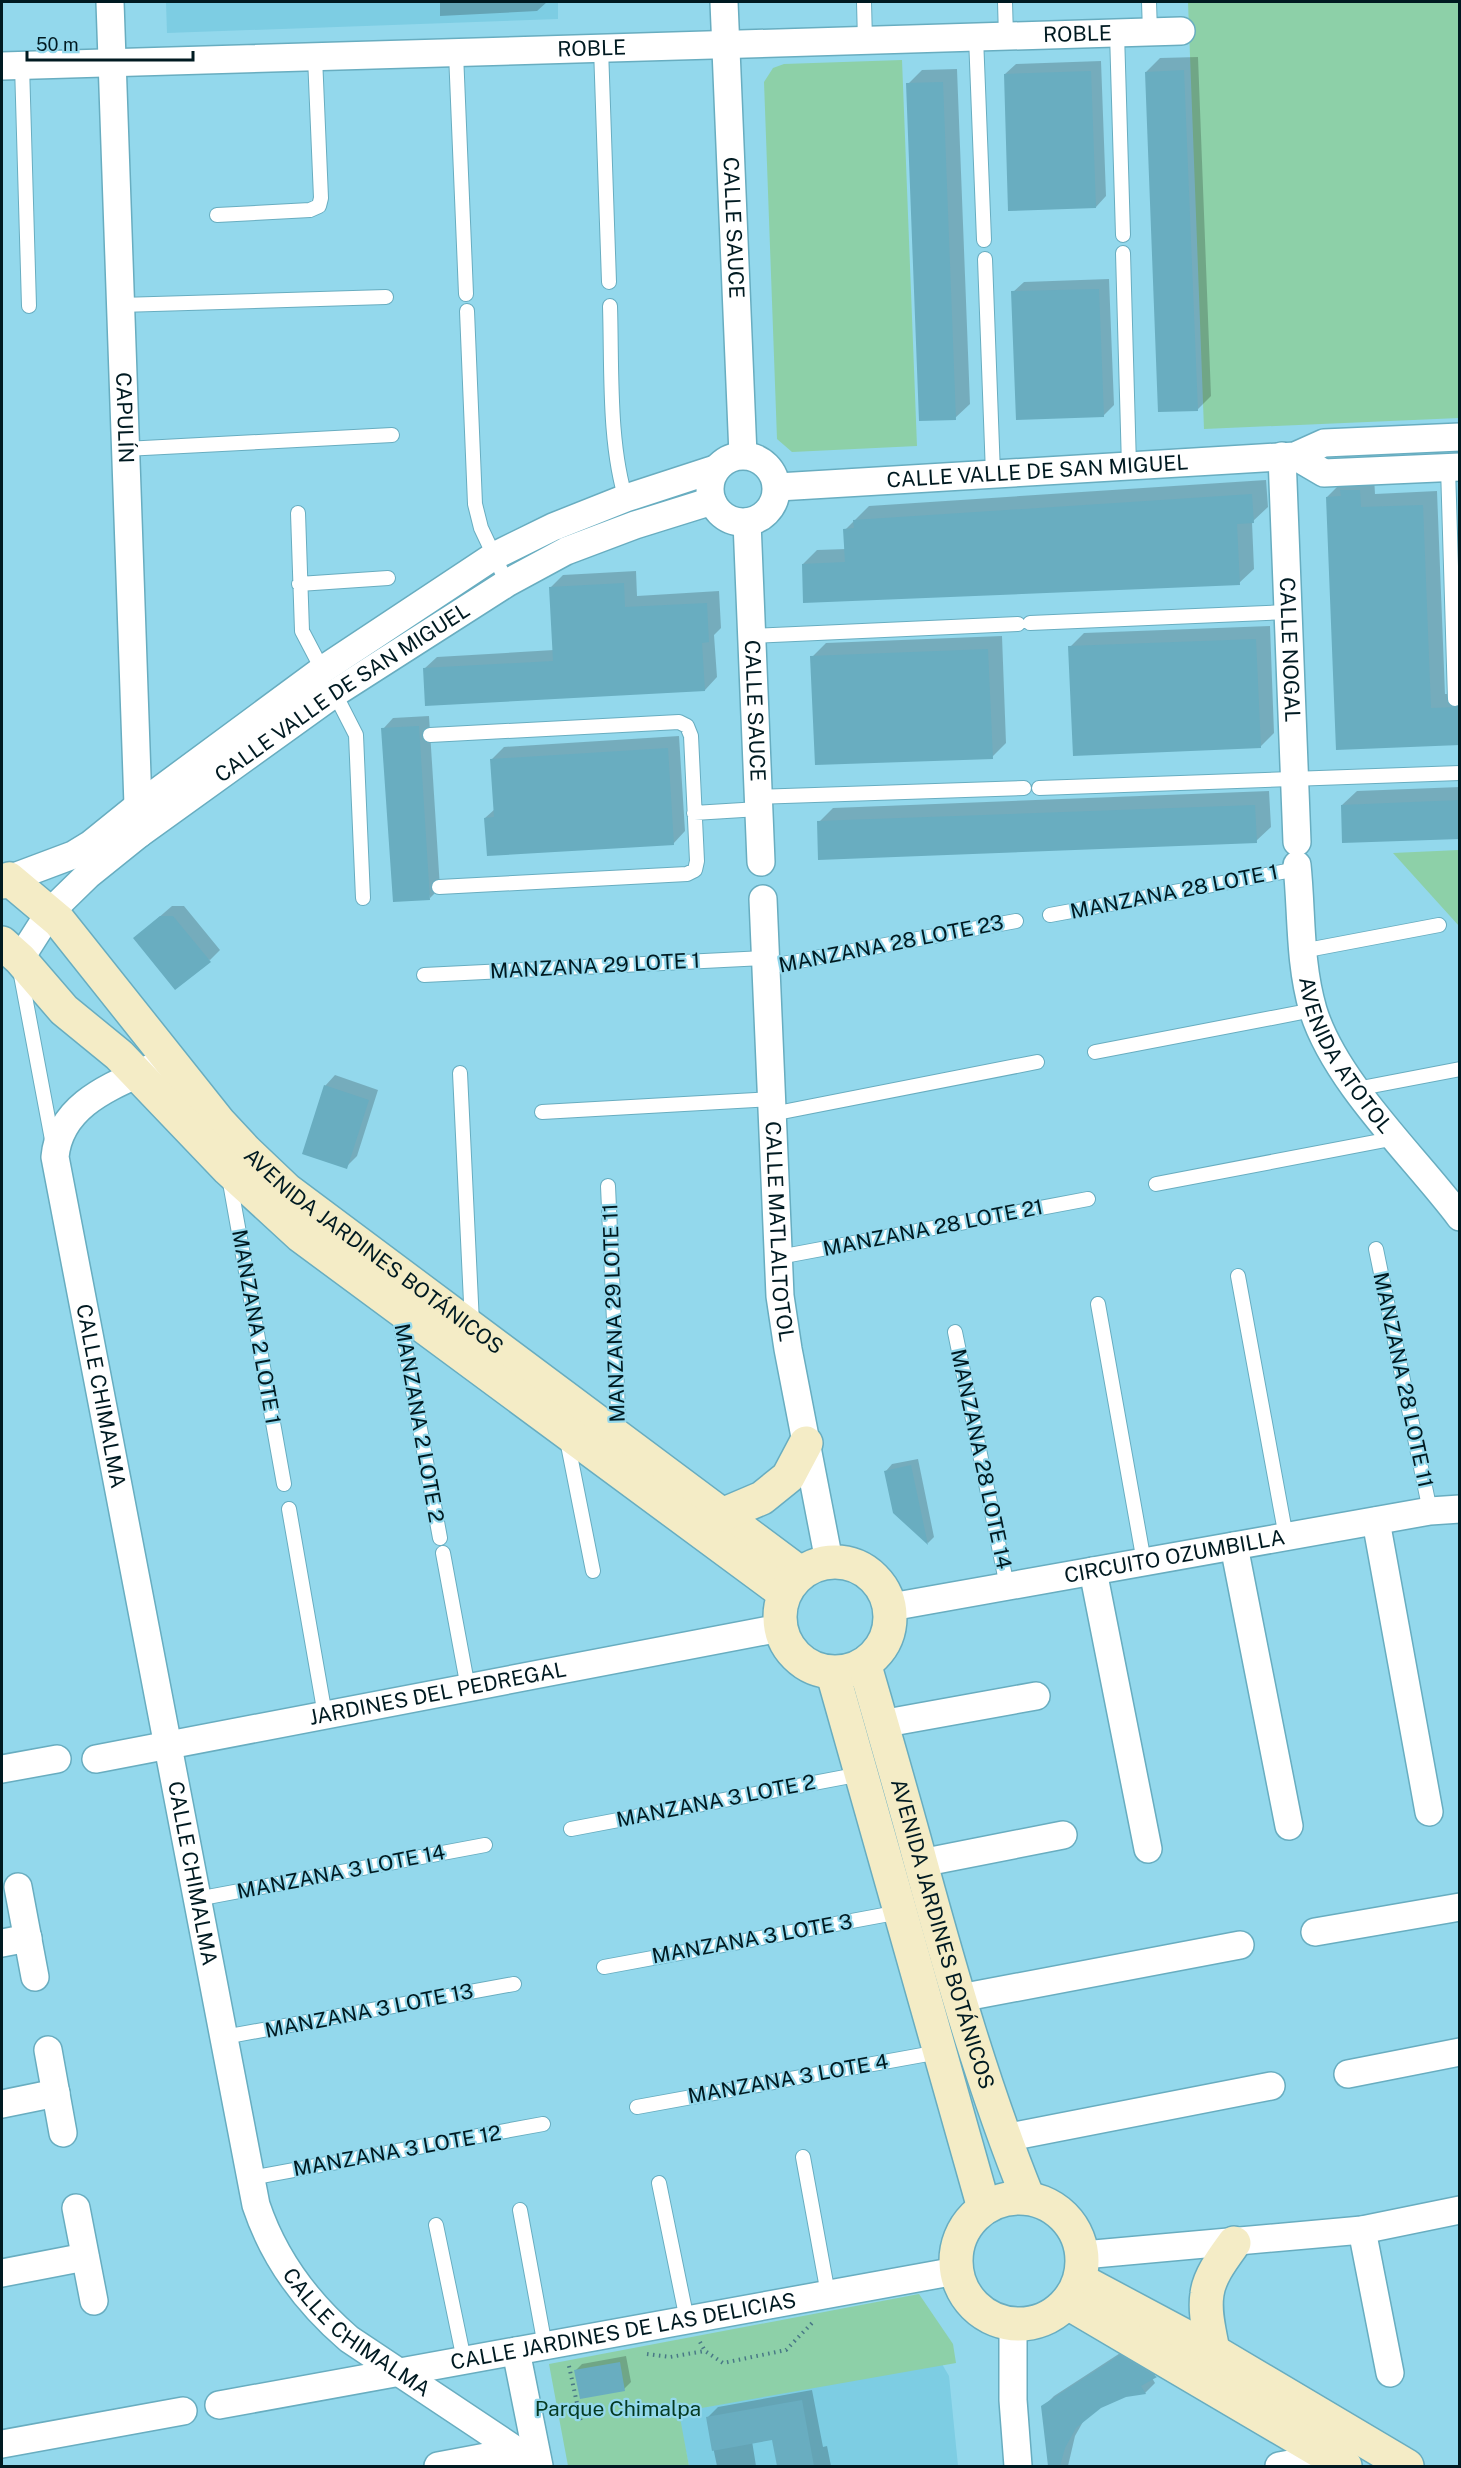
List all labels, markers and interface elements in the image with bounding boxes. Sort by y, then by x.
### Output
street label: ROBLE [1043,20,1112,47]
scale bar [27,24,194,62]
text: 50 m [36,34,79,55]
street label: ROBLE [557,34,626,62]
street label: CALLE SAUCE [719,156,749,299]
street label: CAPULÍN [111,372,139,464]
street label: CALLE VALLE DE SAN MIGUEL [886,449,1189,492]
street label: CALLE NOGAL [1275,577,1305,723]
street label: CALLE VALLE DE SAN MIGUEL [210,597,474,787]
street label: CALLE SAUCE [740,640,771,782]
street label: MANZANA 28 LOTE 1 [1068,859,1280,924]
street label: MANZANA 28 LOTE 23 [776,909,1005,978]
street label: MANZANA 29 LOTE 1 [489,948,701,983]
street label: AVENIDA ATOTOL [1294,975,1398,1138]
street label: CALLE MATLALTOTOL [761,1121,800,1343]
street label: AVENIDA JARDINES BOTÁNICOS [239,1143,509,1359]
street label: MANZANA 28 LOTE 21 [821,1194,1045,1261]
street label: MANZANA 29 LOTE 11 [597,1203,630,1423]
street label: MANZANA 2 LOTE 1 [227,1227,286,1426]
street label: MANZANA 28 LOTE 11 [1368,1270,1439,1490]
street label: CALLE CHIMALMA [71,1302,131,1490]
street label: MANZANA 2 LOTE 2 [390,1321,449,1524]
street label: MANZANA 28 LOTE 14 [946,1347,1017,1571]
street label: CIRCUITO OZUMBILLA [1062,1524,1287,1588]
street label: JARDINES DEL PEDREGAL [307,1656,568,1730]
street label: MANZANA 3 LOTE 2 [614,1769,818,1832]
street label: AVENIDA JARDINES BOTÁNICOS [886,1776,1000,2092]
street label: CALLE CHIMALMA [163,1779,223,1968]
street label: MANZANA 3 LOTE 14 [235,1839,447,1904]
street label: MANZANA 3 LOTE 3 [650,1909,854,1968]
street label: MANZANA 3 LOTE 13 [263,1978,475,2043]
street label: MANZANA 3 LOTE 4 [686,2049,890,2108]
street label: MANZANA 3 LOTE 12 [291,2120,503,2181]
street label: CALLE CHIMALMA [278,2263,435,2402]
street label: CALLE JARDINES DE LAS DELICIAS [449,2287,798,2375]
park label: Parque Chimalpa [535,2396,701,2421]

